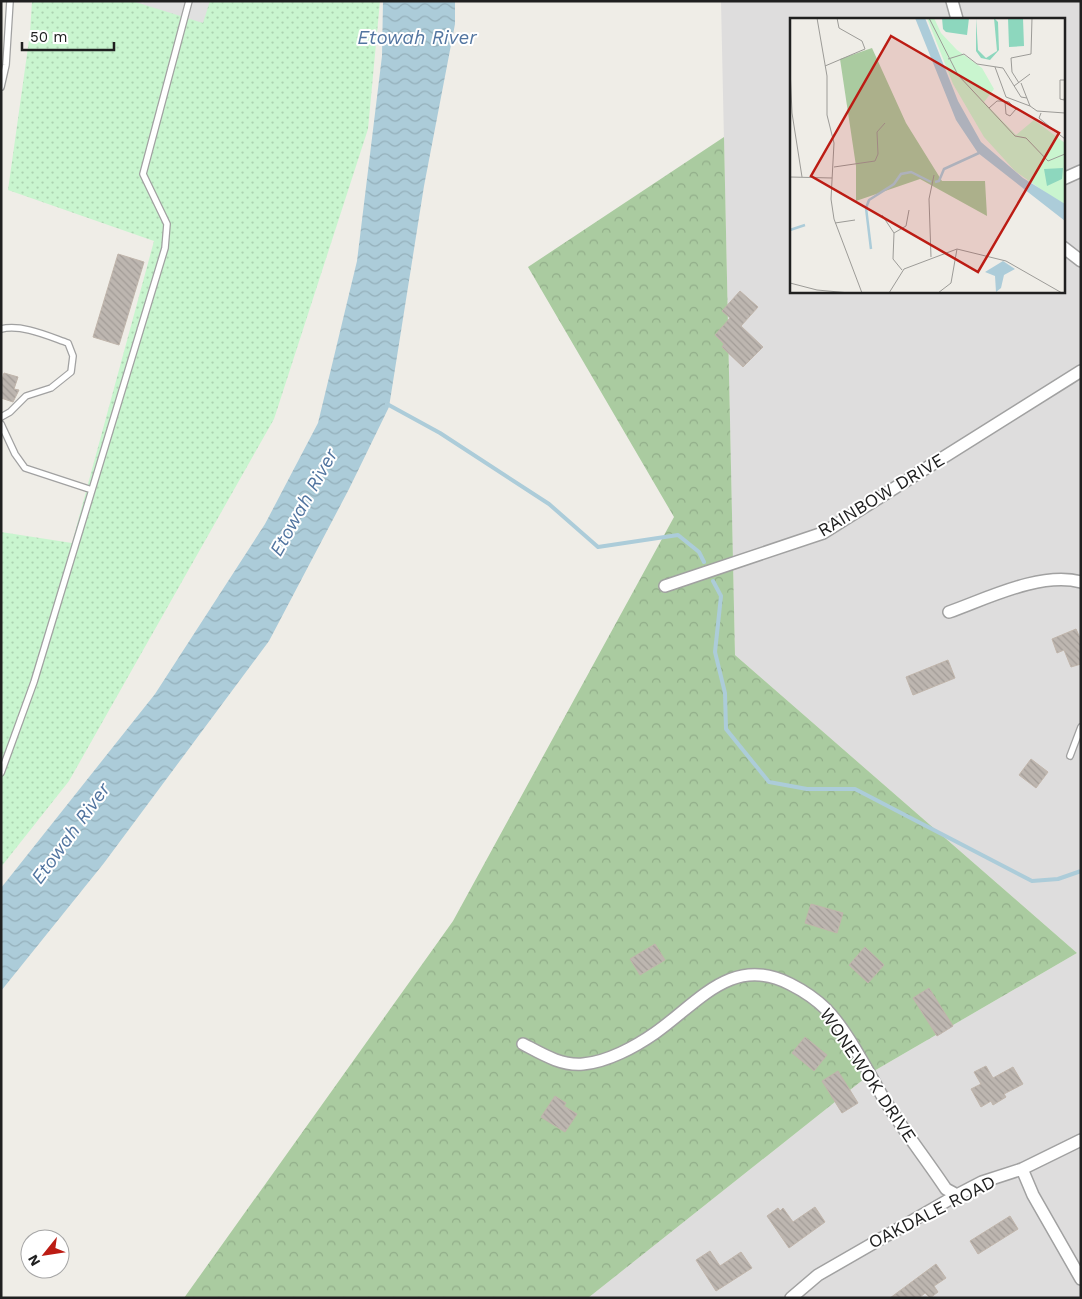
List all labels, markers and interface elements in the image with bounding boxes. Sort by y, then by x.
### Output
inset map [790,18,1064,292]
scale bar [22,20,115,52]
water label: Etowah River [357,26,477,49]
text: 50 m [30,28,67,46]
water label: Etowah River [264,444,343,560]
street label: RAINBOW DRIVE [814,449,948,541]
water label: Etowah River [26,778,115,888]
street label: WONEWOK DRIVE [816,1004,921,1146]
street label: OAKDALE ROAD [865,1171,999,1253]
north arrow [20,1229,70,1279]
text: N [24,1252,43,1269]

